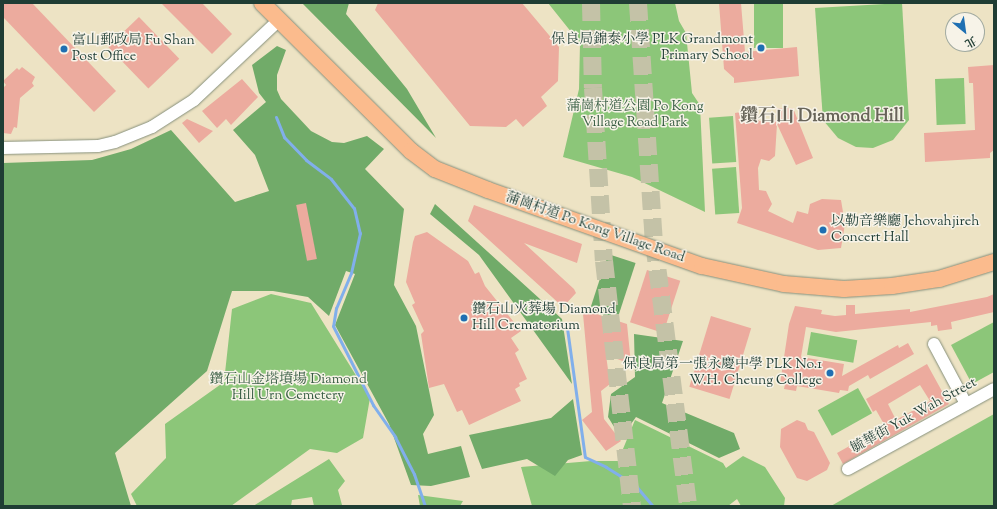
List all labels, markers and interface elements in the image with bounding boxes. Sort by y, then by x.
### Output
north arrow [945,12,985,52]
place label: 保良局錦泰小學 PLK Grandmont Primary School [551,32,753,64]
text: 北 [962,32,979,51]
place label: 富山郵政局 Fu Shan Post Office [72,33,195,66]
marker: 保良局錦泰小學 PLK Grandmont Primary School [756,43,766,53]
marker: 富山郵政局 Fu Shan Post Office [59,44,69,54]
park label: 蒲崗村道公園 Po Kong Village Road Park [566,99,704,132]
district label: 鑽石山 Diamond Hill [740,106,904,128]
street label: 蒲崗村道 Po Kong Village Road [503,189,687,267]
place label: 以勒音樂廳 Jehovahjireh Concert Hall [831,214,979,246]
marker: 以勒音樂廳 Jehovahjireh Concert Hall [818,225,828,235]
place label: 鑽石山火葬場 Diamond Hill Crematorium [472,302,616,334]
marker: 鑽石山火葬場 Diamond Hill Crematorium [459,313,469,323]
place label: 保良局第一張永慶中學 PLK No.1 W.H. Cheung College [623,357,822,390]
marker: 保良局第一張永慶中學 PLK No.1 W.H. Cheung College [825,368,835,378]
park label: 鑽石山金塔墳場 Diamond Hill Urn Cemetery [209,372,367,404]
street label: 毓華街 Yuk Wah Street [848,374,980,458]

